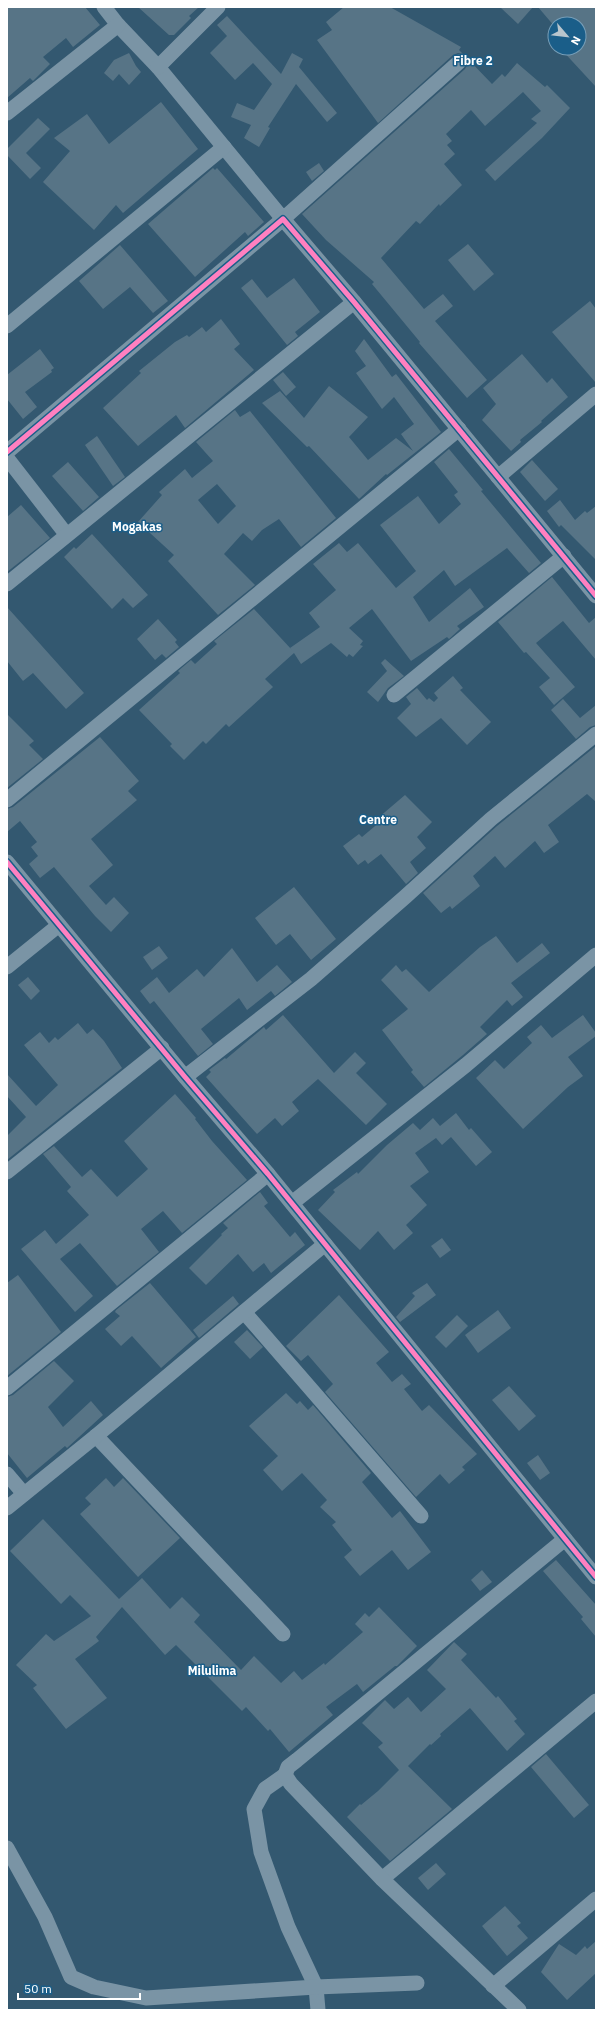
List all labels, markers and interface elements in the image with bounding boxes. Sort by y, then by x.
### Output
north arrow [547,16,587,56]
text: N [568,34,584,48]
district label: Fibre 2 [453,53,493,68]
district label: Mogakas [112,519,162,534]
district label: Centre [359,812,397,827]
district label: Milulima [188,1663,237,1678]
scale bar [18,1975,140,2001]
text: 50 m [24,1981,52,1996]

